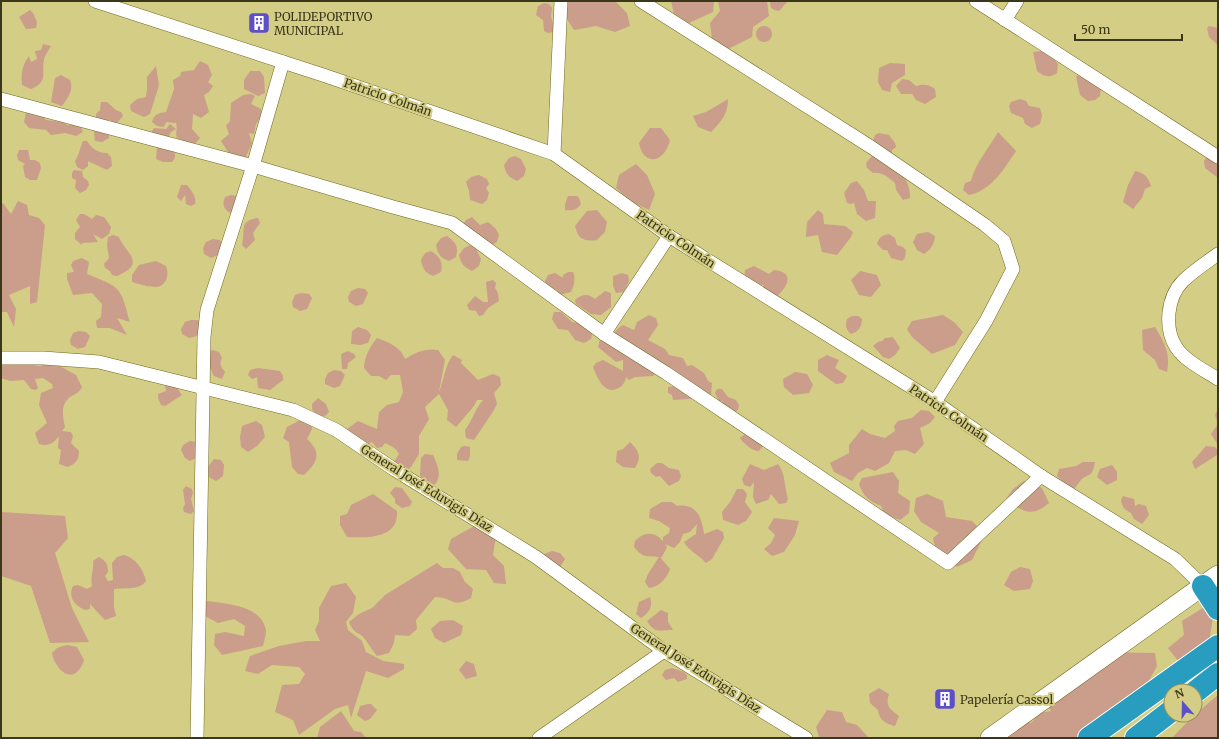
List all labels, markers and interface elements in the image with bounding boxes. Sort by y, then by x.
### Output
place label: POLIDEPORTIVO MUNICIPAL [274,9,373,38]
building icon: POLIDEPORTIVO MUNICIPAL [246,10,272,36]
scale bar [1075,16,1182,42]
text: 50 m [1081,22,1110,37]
street label: Patricio Colmán [342,75,434,119]
street label: Patricio Colmán [634,207,718,271]
street label: Patricio Colmán [907,381,991,445]
street label: General José Eduvigis Díaz [358,441,496,535]
street label: General José Eduvigis Díaz [628,620,765,716]
north arrow [1163,683,1203,723]
text: N [1173,685,1186,702]
building icon: Papelería Cassol [932,686,958,712]
place label: Papelería Cassol [960,692,1053,707]

